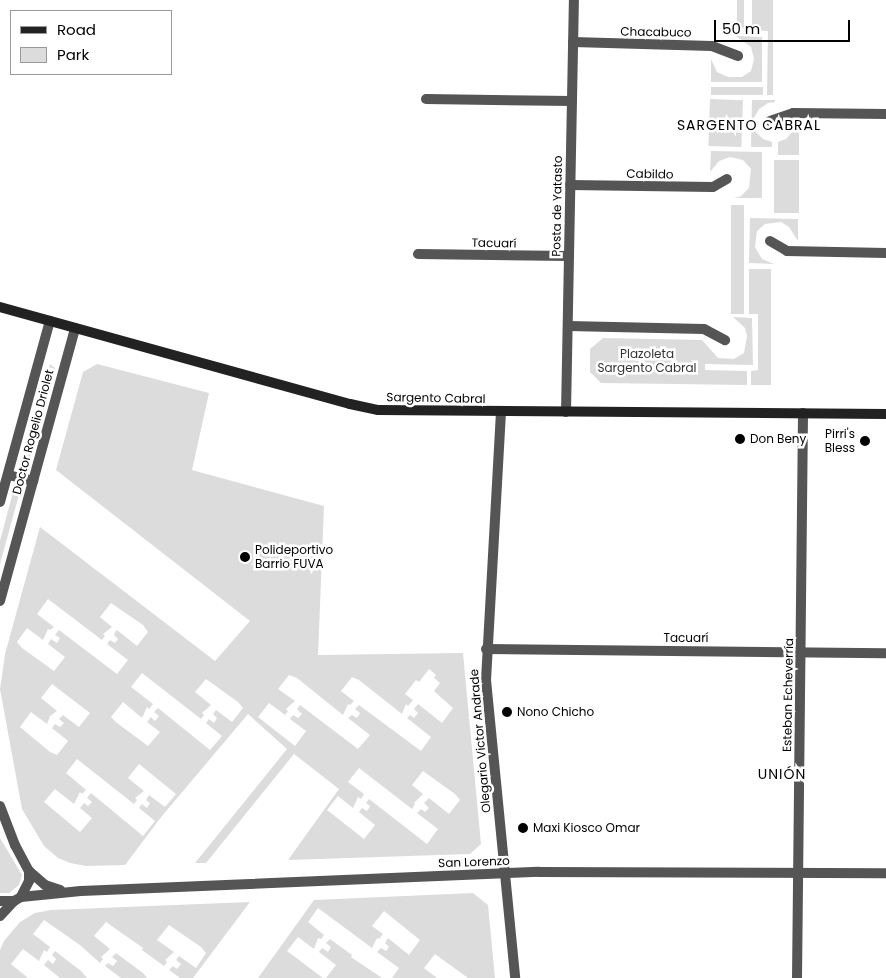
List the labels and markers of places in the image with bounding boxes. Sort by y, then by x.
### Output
place label: Pirri's Bless [825,427,855,455]
place label: Don Beny [750,432,806,446]
marker: Don Beny [734,433,746,445]
marker: Pirri's Bless [859,435,871,447]
place label: Polideportivo Barrio FUVA [255,543,333,571]
marker: Polideportivo Barrio FUVA [239,551,251,563]
place label: Nono Chicho [517,705,594,719]
marker: Nono Chicho [501,706,513,718]
place label: Maxi Kiosco Omar [533,821,640,835]
marker: Maxi Kiosco Omar [517,822,529,834]

